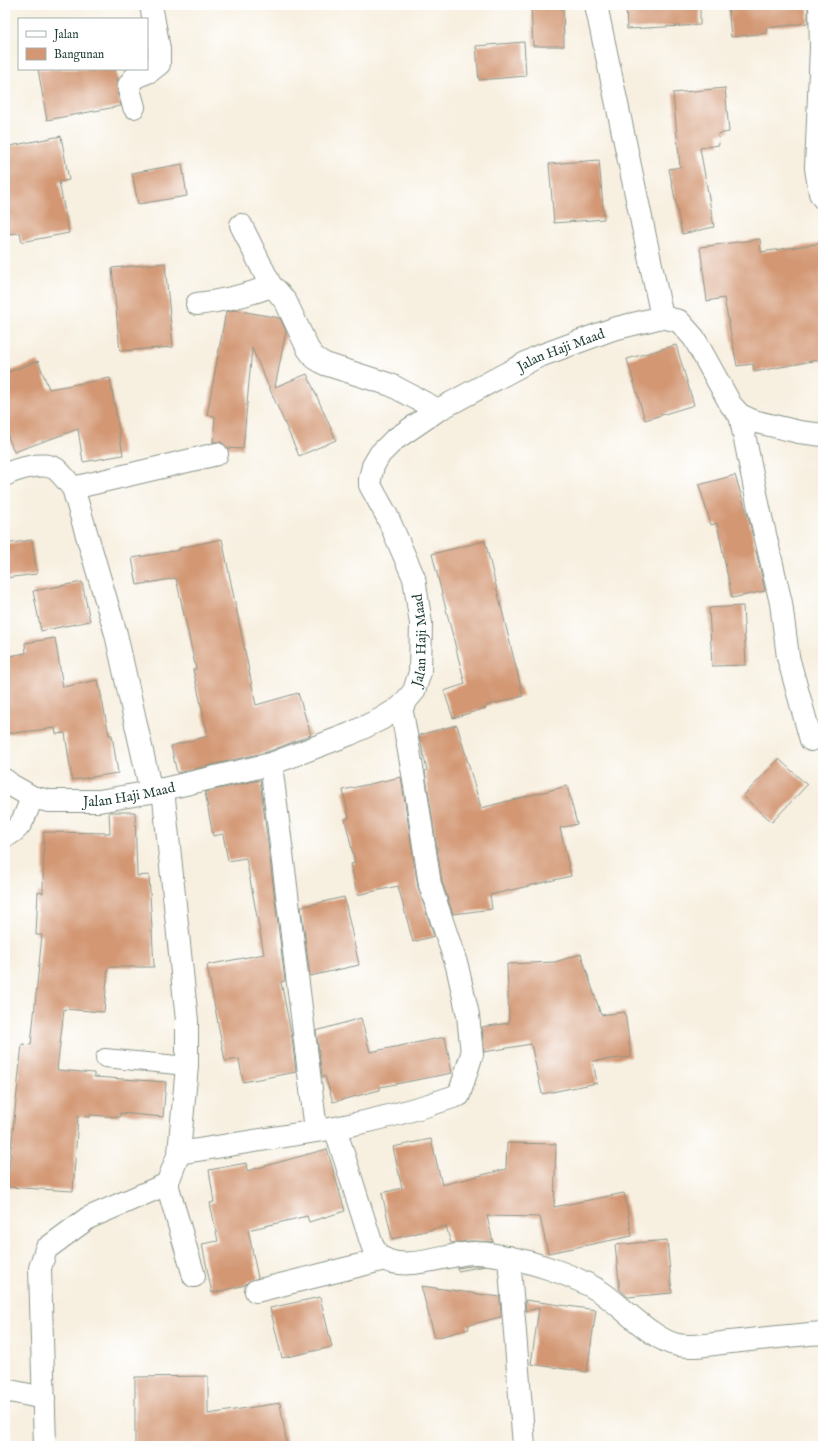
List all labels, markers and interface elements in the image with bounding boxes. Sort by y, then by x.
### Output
legend [18,18,148,70]
text: Jalan [52,27,79,43]
text: Bangunan [54,47,105,62]
street label: Jalan Haji Maad [512,325,608,377]
street label: Jalan Haji Maad [407,592,431,691]
street label: Jalan Haji Maad [81,779,177,811]

